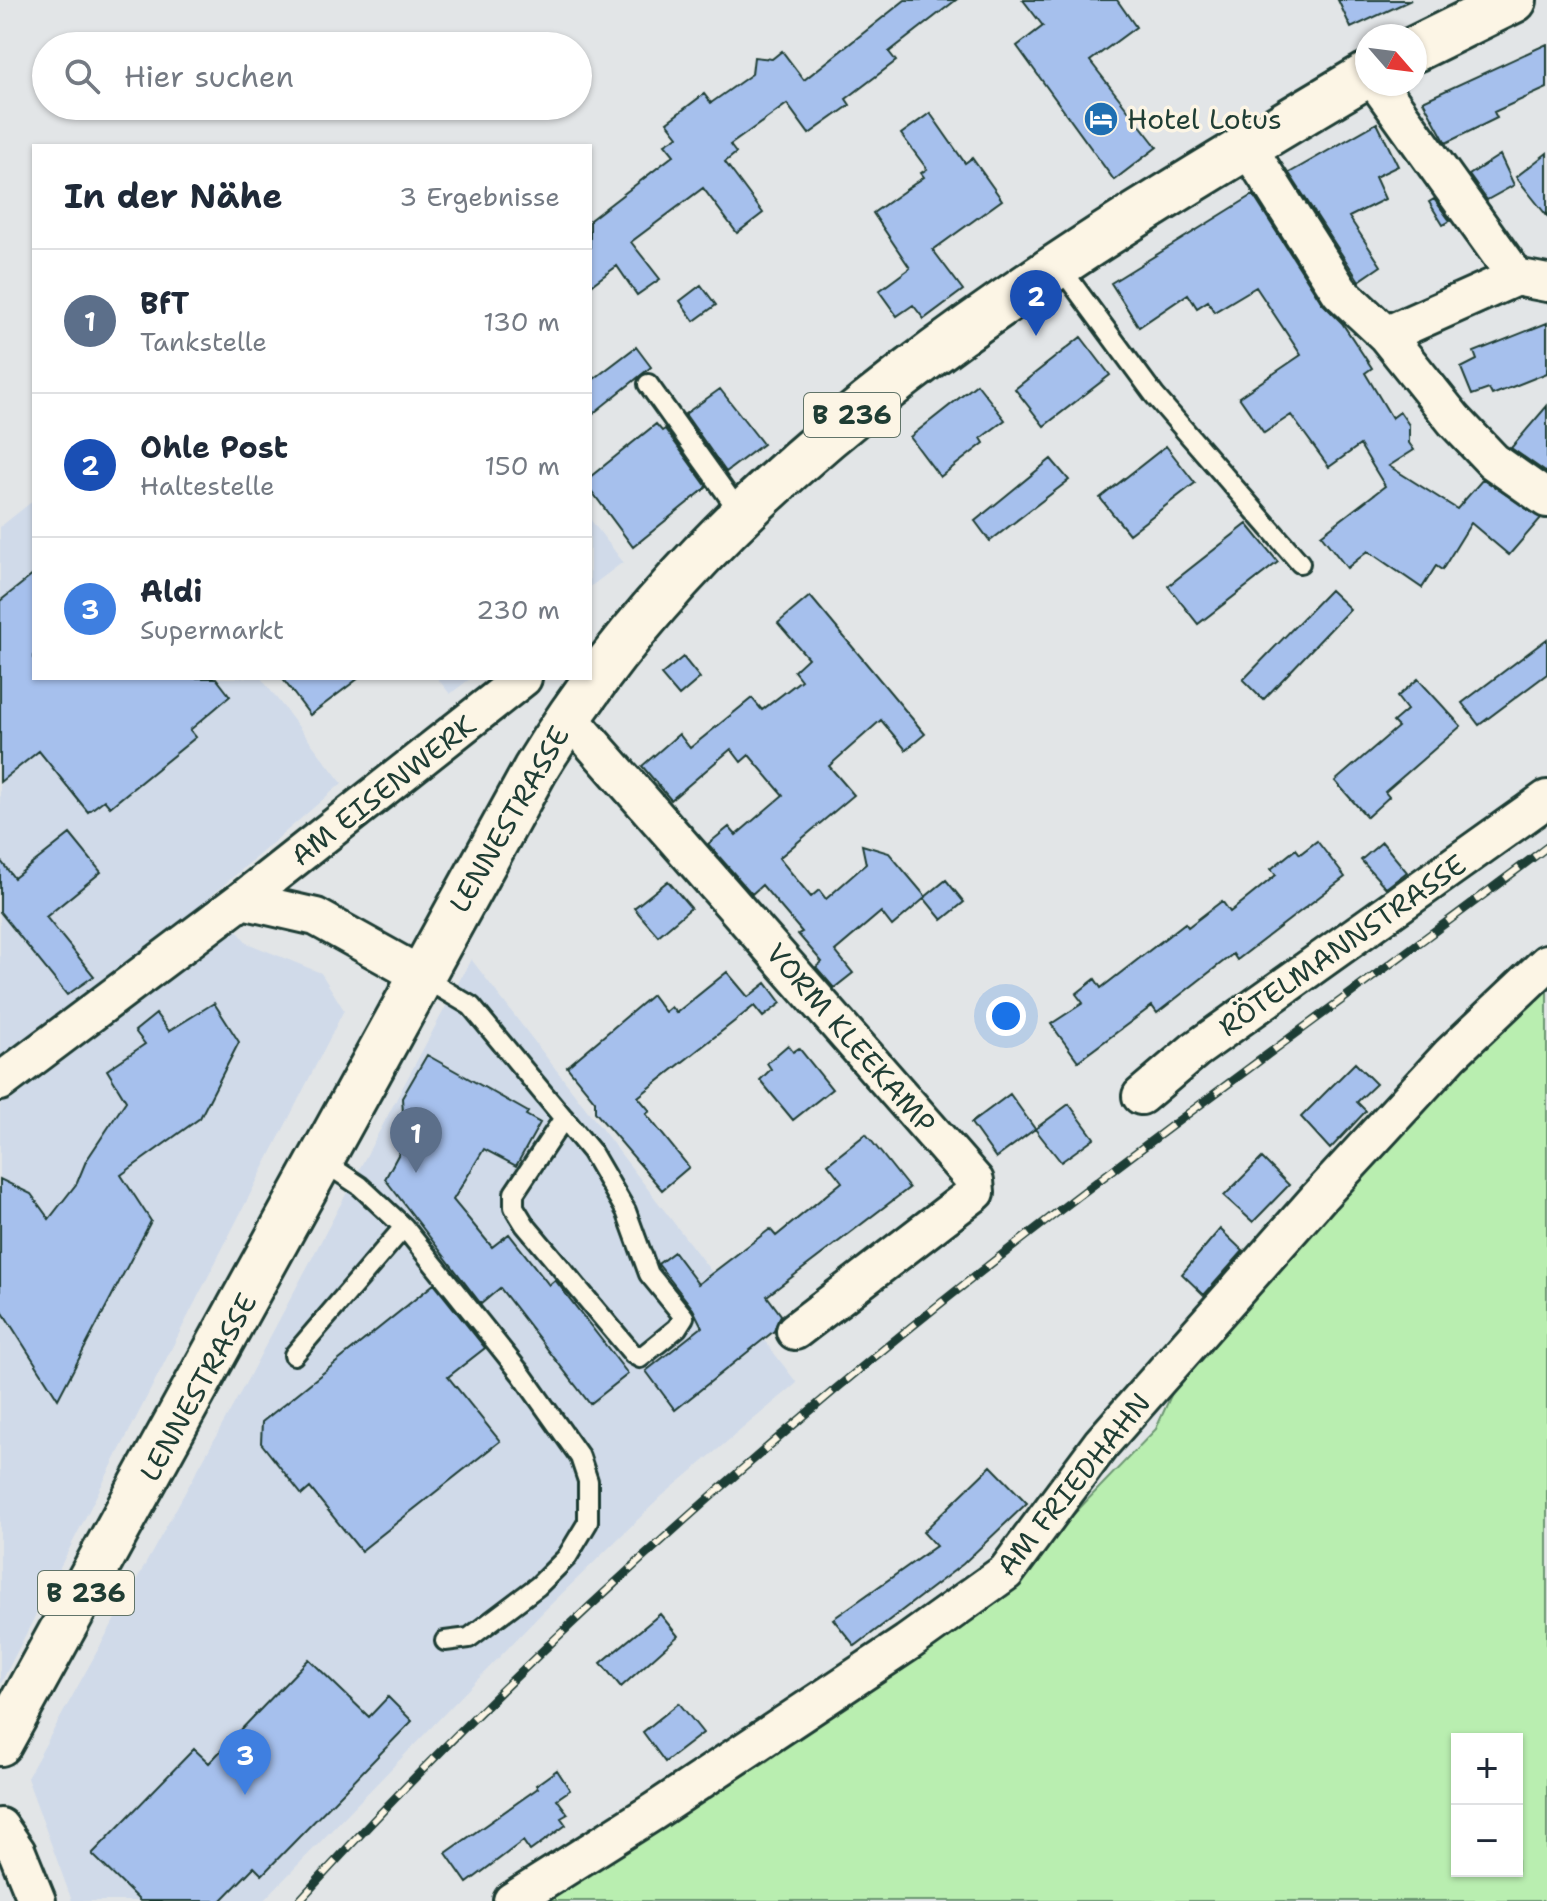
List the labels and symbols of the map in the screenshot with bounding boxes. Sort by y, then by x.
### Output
north arrow [1355,24,1427,96]
hotel icon: Hotel Lotus [1082,100,1120,138]
place label: Hotel Lotus [1127,100,1282,138]
pin: 2 [1010,270,1062,336]
road number: B 236 [804,393,900,437]
street label: AM EISENWERK [283,706,483,874]
street label: LENNESTRASSE [440,719,578,919]
street label: RÖTELMANNSTRASSE [1211,845,1473,1045]
street label: VORM KLEEKAMP [758,935,944,1141]
your location [986,996,1026,1036]
pin: 1 [390,1107,442,1173]
street label: LENNESTRASSE [131,1286,265,1488]
street label: AM FRIEDHAHN [987,1385,1159,1583]
road number: B 236 [38,1571,134,1615]
pin: 3 [219,1729,271,1795]

